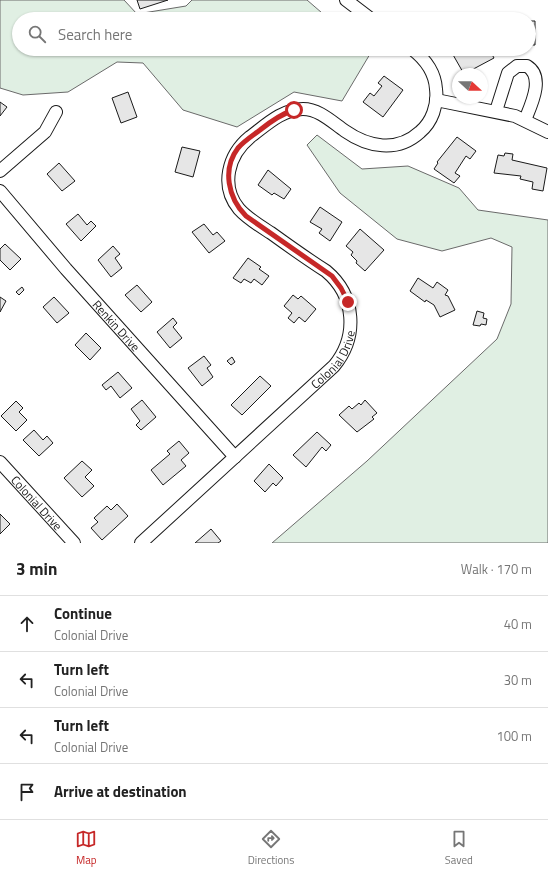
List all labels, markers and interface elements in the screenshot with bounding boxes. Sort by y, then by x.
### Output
search box [12,12,536,56]
icon: search [26,23,48,45]
text: Search here [58,23,132,46]
north arrow [452,68,488,104]
route start [285,101,303,119]
route end [339,293,357,311]
street label: Renkin Drive [88,295,145,355]
street label: Colonial Drive [306,329,359,393]
street label: Colonial Drive [7,471,67,534]
text: 3 min [16,556,57,582]
text: Walk · 170 m [461,559,532,579]
text: Continue [54,602,112,625]
icon: ahead [16,613,38,635]
text: 40 m [504,614,532,634]
text: Colonial Drive [54,625,128,645]
text: Turn left [54,658,109,681]
icon: left [16,669,38,691]
text: 30 m [504,670,532,690]
text: Colonial Drive [54,681,128,701]
text: Turn left [54,714,109,737]
icon: left [16,725,38,747]
text: 100 m [496,726,532,746]
text: Colonial Drive [54,737,128,757]
text: Arrive at destination [54,780,187,803]
icon: arrive [16,781,38,803]
tab: Map [75,828,97,868]
tab: Directions [248,828,294,868]
tab: Saved [445,828,473,868]

